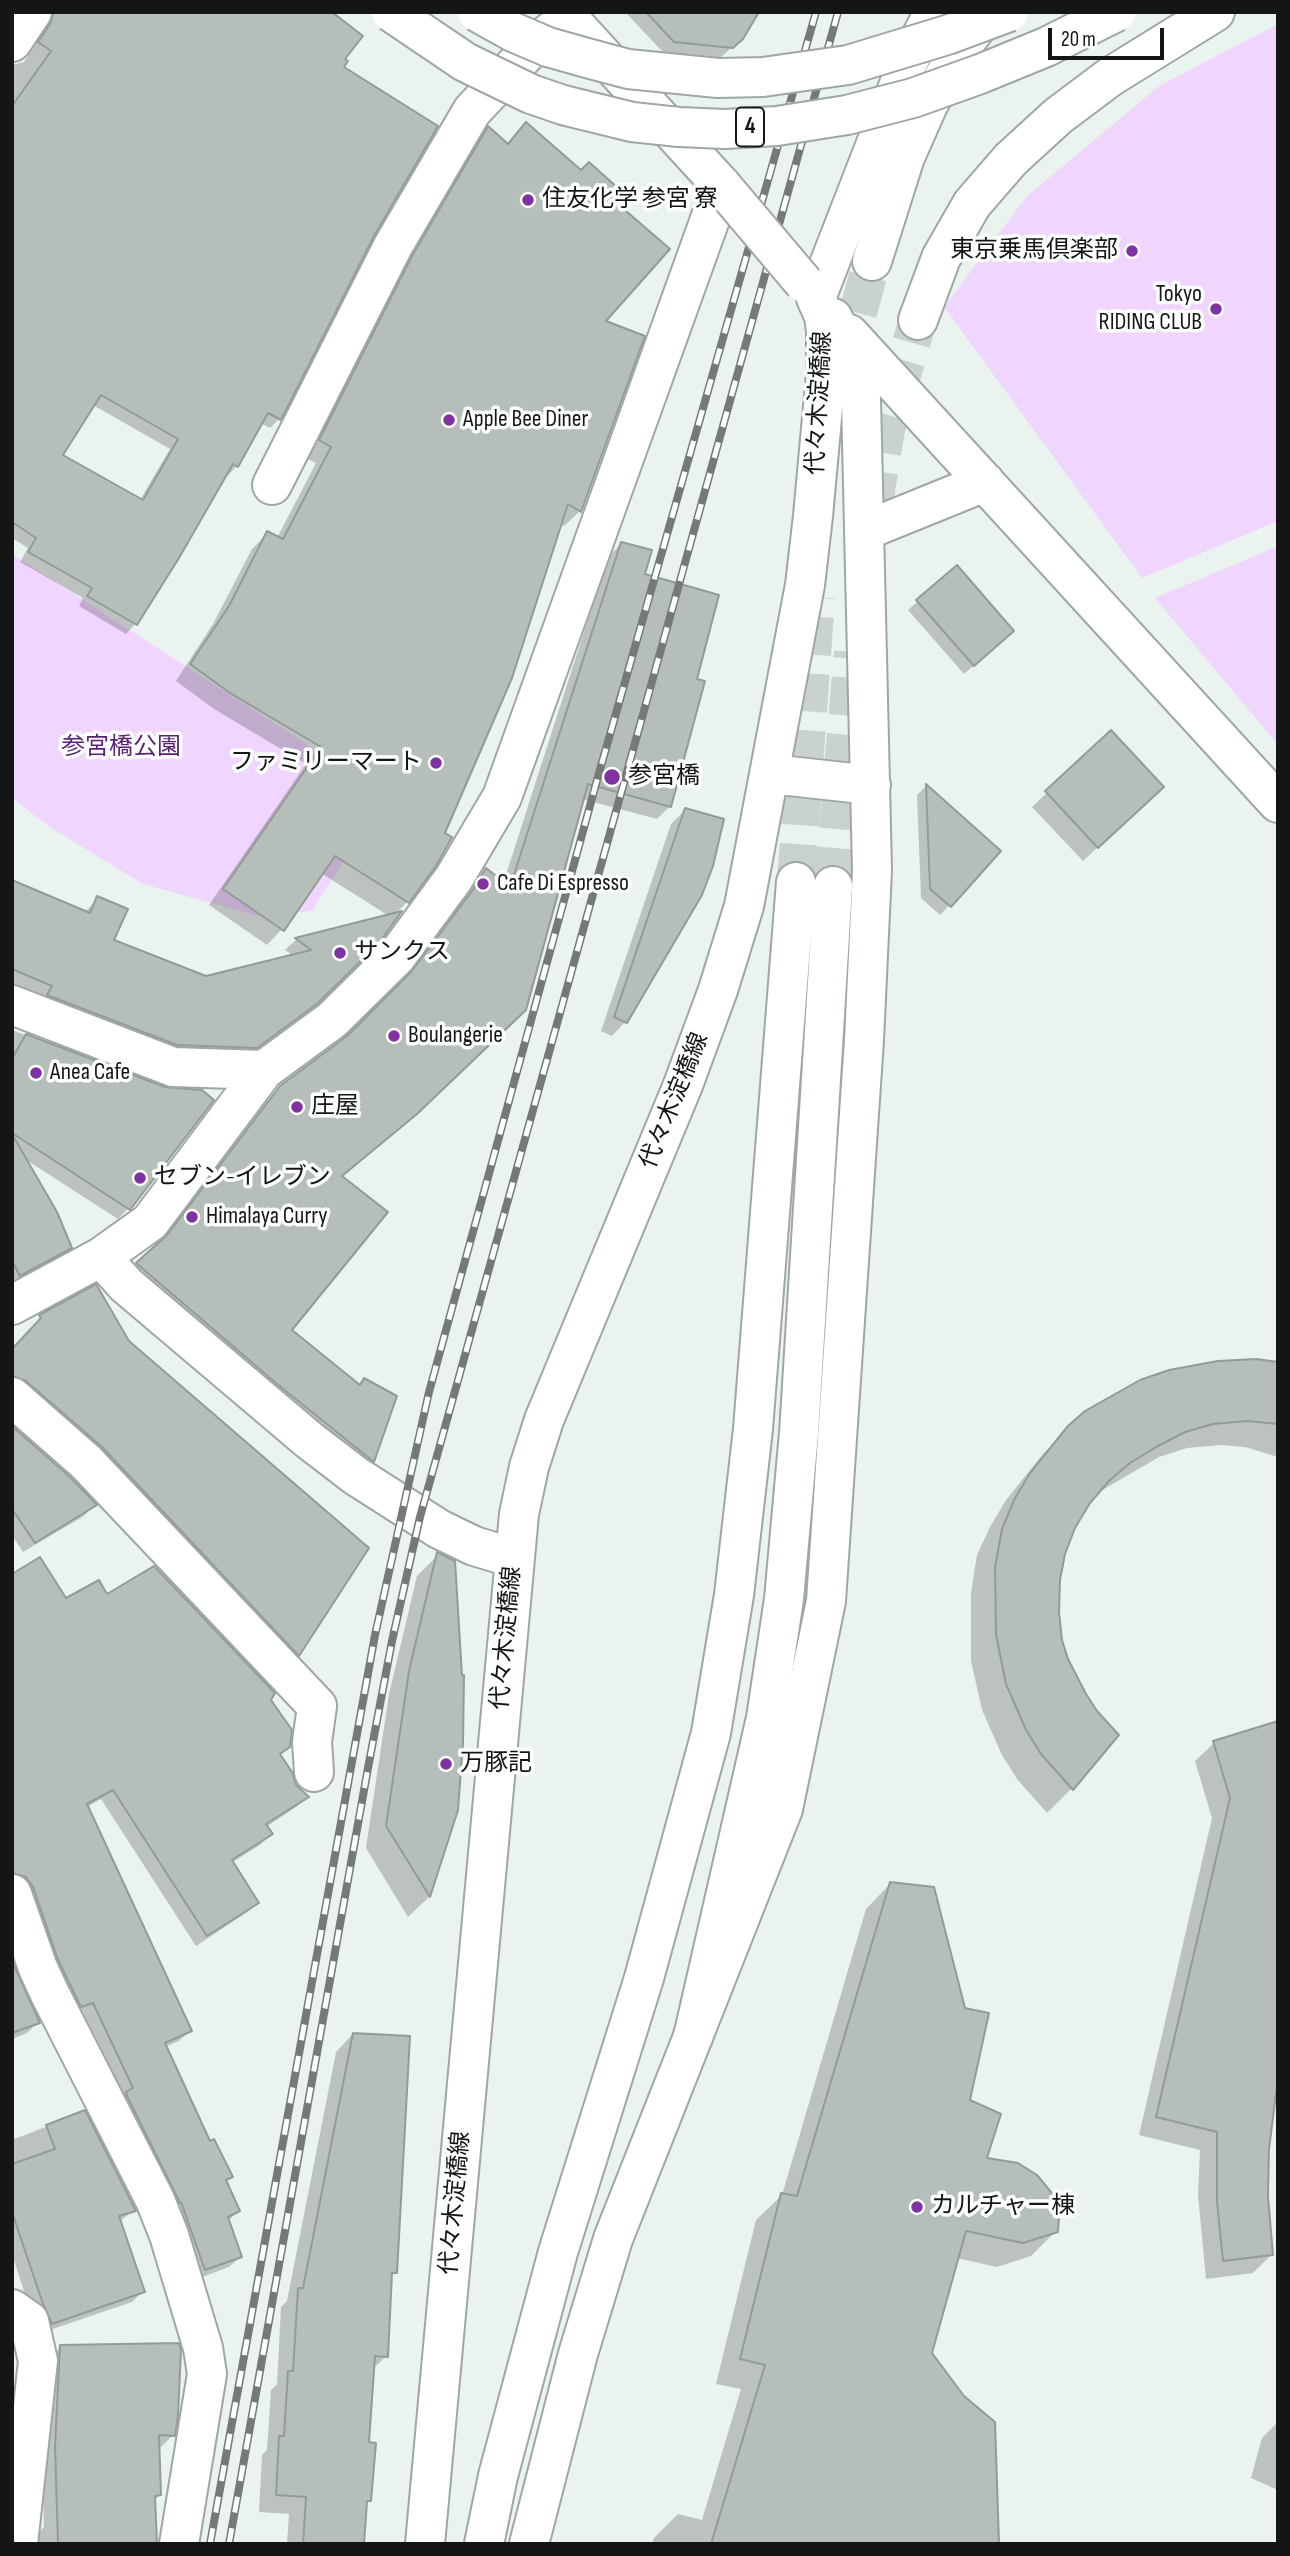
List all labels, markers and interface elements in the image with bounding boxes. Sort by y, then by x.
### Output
scale bar [1052,14,1168,58]
text: 20 m [1061,27,1096,52]
road number: 4 [736,108,764,146]
place label: 住友化学 参宮 寮 [542,186,718,214]
marker: 住友化学 参宮 寮 [520,192,536,208]
place label: 東京乗馬倶楽部 [950,237,1118,265]
marker: 東京乗馬倶楽部 [1124,243,1140,259]
place label: Tokyo RIDING CLUB [1099,281,1202,337]
marker: Tokyo RIDING CLUB [1208,301,1224,317]
street label: 代々木淀橋線 [802,330,838,476]
place label: Apple Bee Diner [463,406,588,434]
marker: Apple Bee Diner [441,412,457,428]
park label: 参宮橋公園 [61,734,181,762]
place label: ファミリーマート [230,749,422,777]
marker: ファミリーマート [428,755,444,771]
place label: 参宮橋 [628,763,700,791]
marker: 参宮橋 [602,767,622,787]
place label: Cafe Di Espresso [497,870,629,898]
marker: Cafe Di Espresso [475,876,491,892]
place label: サンクス [354,939,450,967]
marker: サンクス [332,945,348,961]
place label: Boulangerie [408,1022,503,1050]
marker: Boulangerie [386,1028,402,1044]
street label: 代々木淀橋線 [635,1029,715,1173]
place label: Anea Cafe [50,1059,130,1087]
marker: Anea Cafe [28,1065,44,1081]
place label: 庄屋 [311,1093,359,1121]
marker: 庄屋 [289,1099,305,1115]
place label: セブン-イレブン [154,1164,331,1192]
marker: セブン-イレブン [132,1170,148,1186]
place label: Himalaya Curry [206,1203,328,1231]
marker: Himalaya Curry [184,1209,200,1225]
street label: 代々木淀橋線 [486,1565,528,1711]
place label: 万豚記 [460,1750,532,1778]
marker: 万豚記 [438,1756,454,1772]
street label: 代々木淀橋線 [435,2130,477,2276]
place label: カルチャー棟 [931,2193,1075,2221]
marker: カルチャー棟 [909,2199,925,2215]

